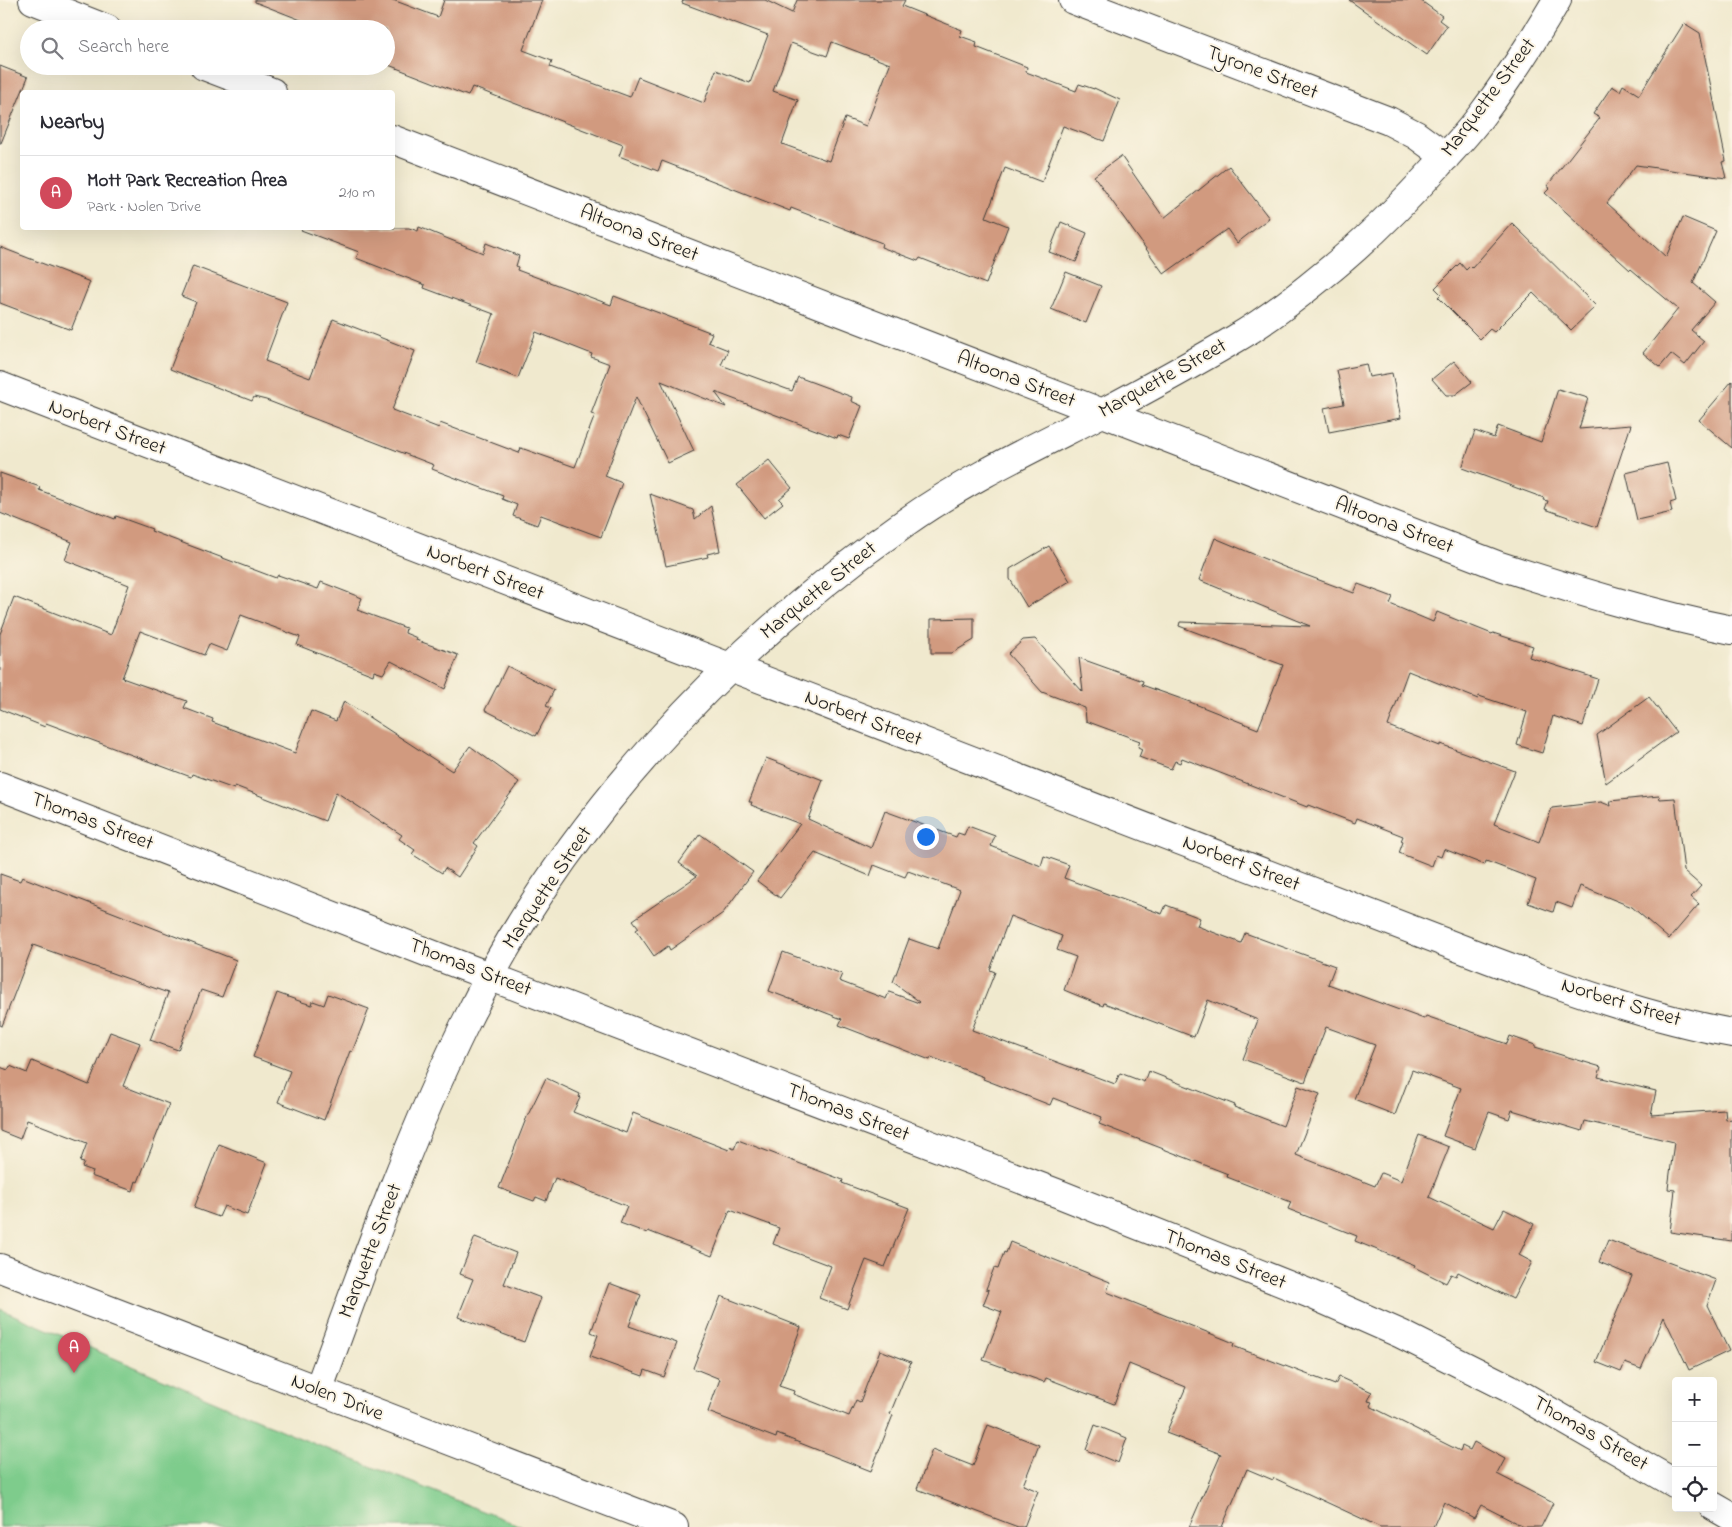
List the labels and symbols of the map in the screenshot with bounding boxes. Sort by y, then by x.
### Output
street label: Marquette Street [1434,32,1544,164]
street label: Tyrone Street [1201,38,1322,110]
street label: Altoona Street [575,198,703,270]
street label: Marquette Street [1093,331,1233,427]
street label: Altoona Street [952,344,1080,416]
street label: Norbert Street [44,392,170,464]
street label: Altoona Street [1330,490,1458,562]
street label: Marquette Street [754,535,884,647]
street label: Norbert Street [422,537,548,609]
street label: Norbert Street [800,683,926,755]
street label: Thomas Street [26,785,158,859]
street label: Marquette Street [496,821,600,955]
your location [913,824,939,850]
street label: Norbert Street [1178,828,1304,900]
street label: Thomas Street [404,931,536,1005]
street label: Norbert Street [1557,971,1685,1035]
street label: Thomas Street [782,1076,914,1150]
street label: Marquette Street [331,1179,411,1323]
street label: Thomas Street [1159,1222,1291,1298]
pin: A [58,1332,90,1373]
street label: Nolen Drive [286,1367,388,1430]
street label: Thomas Street [1526,1389,1654,1479]

